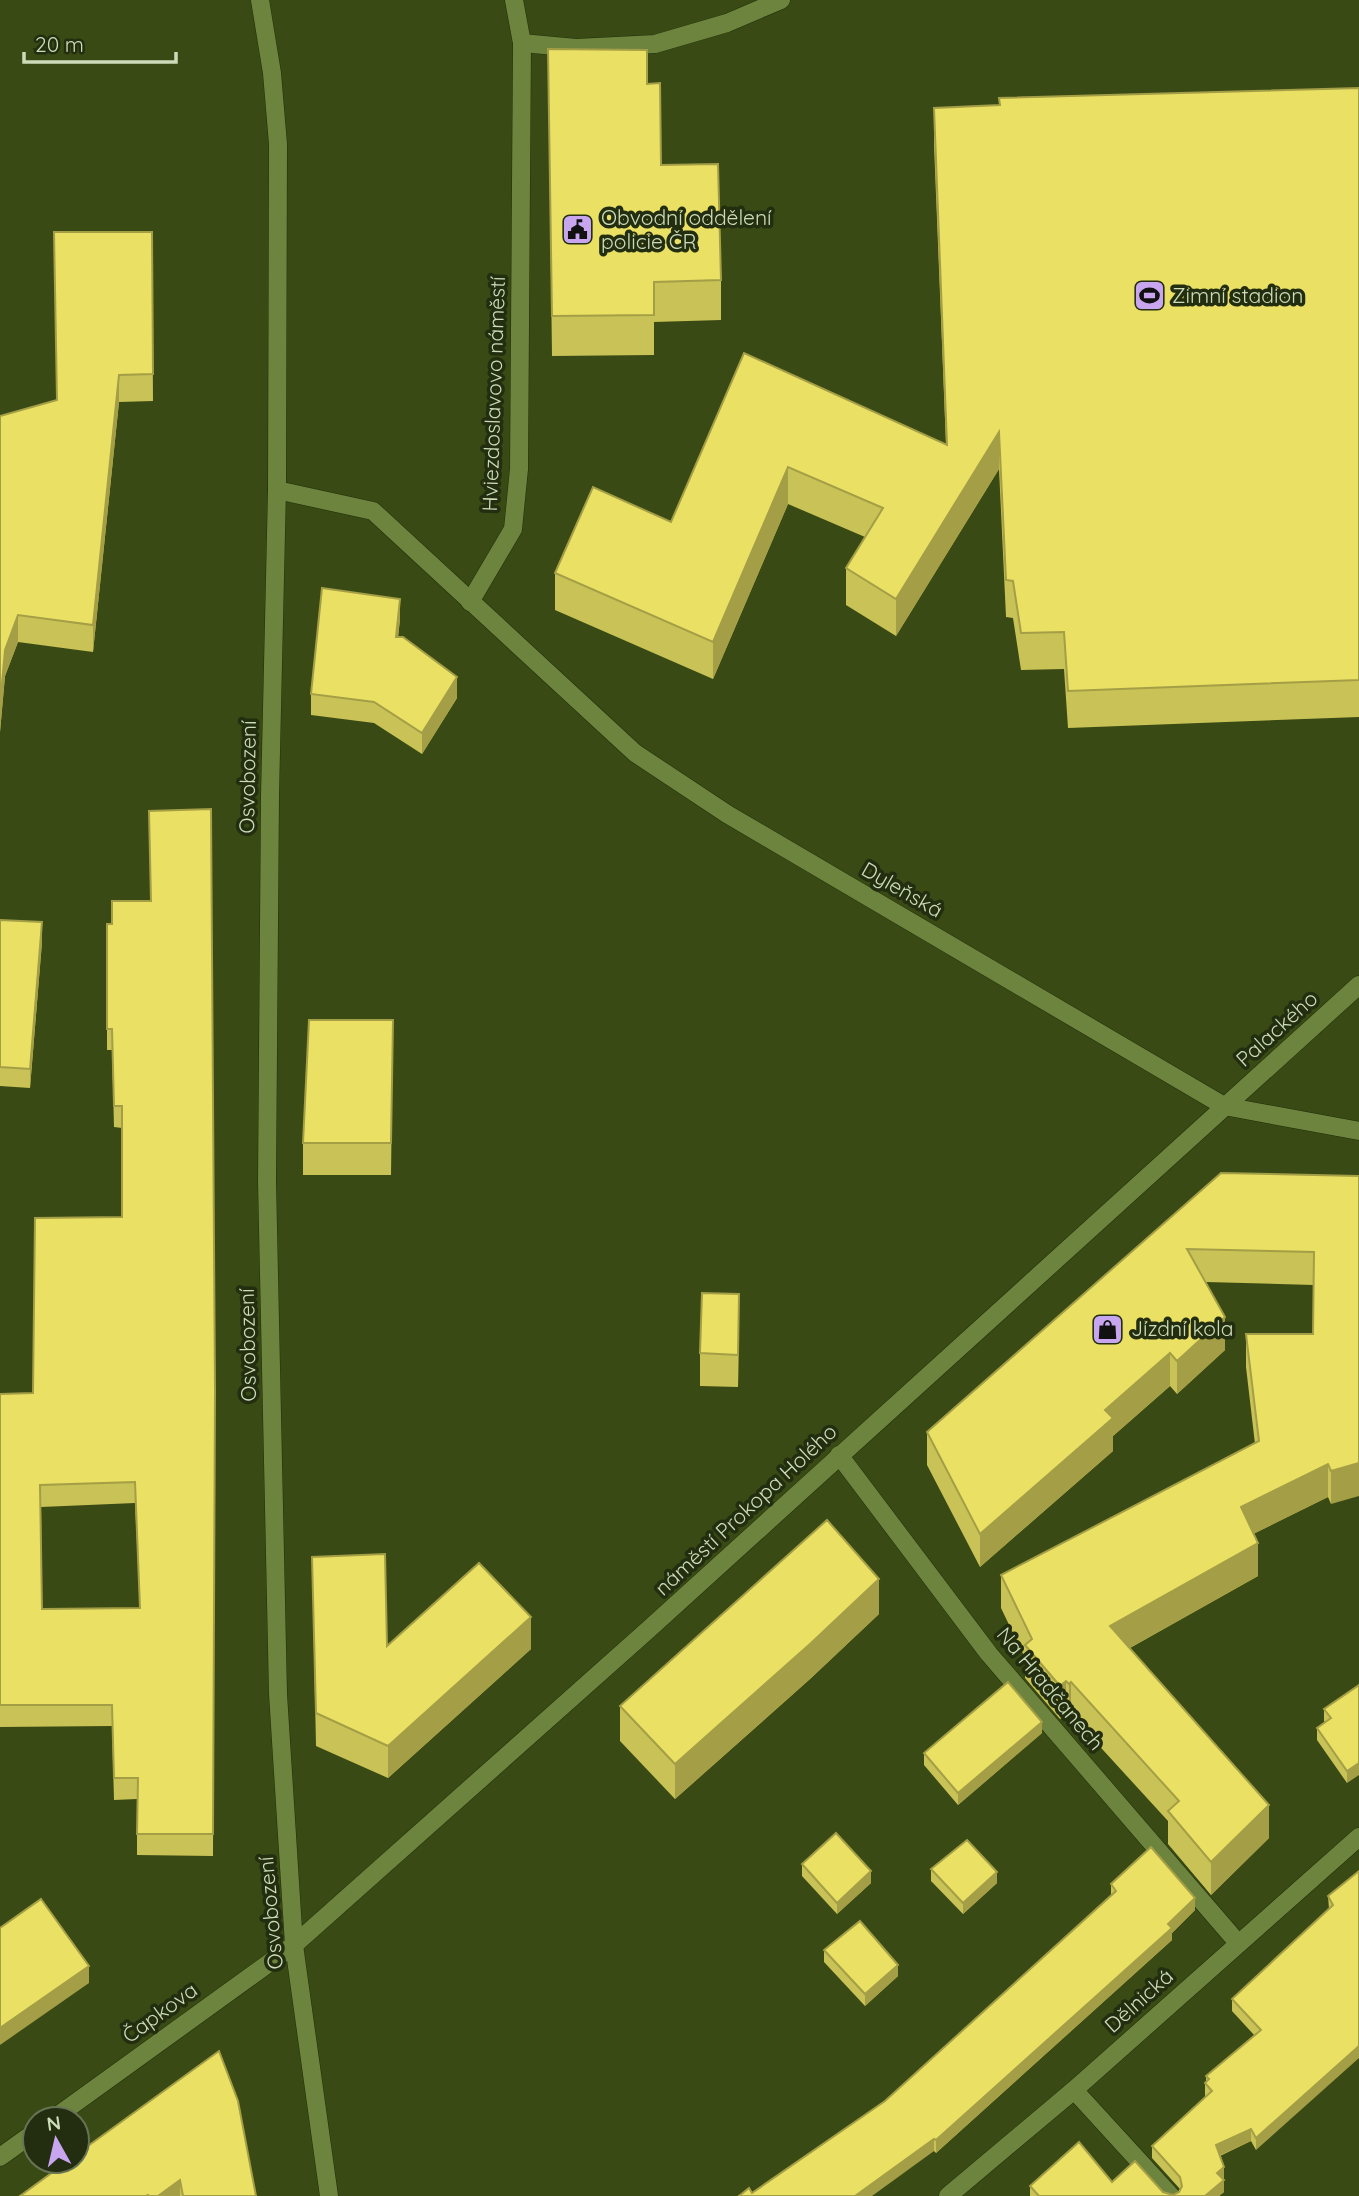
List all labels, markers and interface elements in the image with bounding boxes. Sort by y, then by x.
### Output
scale bar [24,21,177,65]
text: 20 m [35,31,84,57]
place label: Obvodní oddělení policie ČR [601,204,772,254]
public building icon: Obvodní oddělení policie ČR [561,213,595,247]
street label: Hviezdoslavovo náměstí [476,275,510,512]
sports icon: Zimní stadion [1132,279,1166,313]
place label: Zimní stadion [1172,282,1303,308]
street label: Osvobození [233,720,261,834]
street label: Dyleňská [857,856,948,923]
street label: Palackého [1230,985,1322,1072]
street label: Osvobození [233,1288,261,1402]
shop icon: Jízdní kola [1091,1312,1125,1346]
place label: Jízdní kola [1131,1315,1233,1341]
street label: náměstí Prokopa Holého [649,1418,842,1600]
street label: Na Hradčanech [992,1622,1110,1755]
street label: Osvobození [252,1855,288,1971]
street label: Dělnická [1099,1963,1178,2038]
street label: Čapkova [117,1976,202,2048]
north arrow [21,2105,91,2175]
text: N [45,2110,62,2136]

